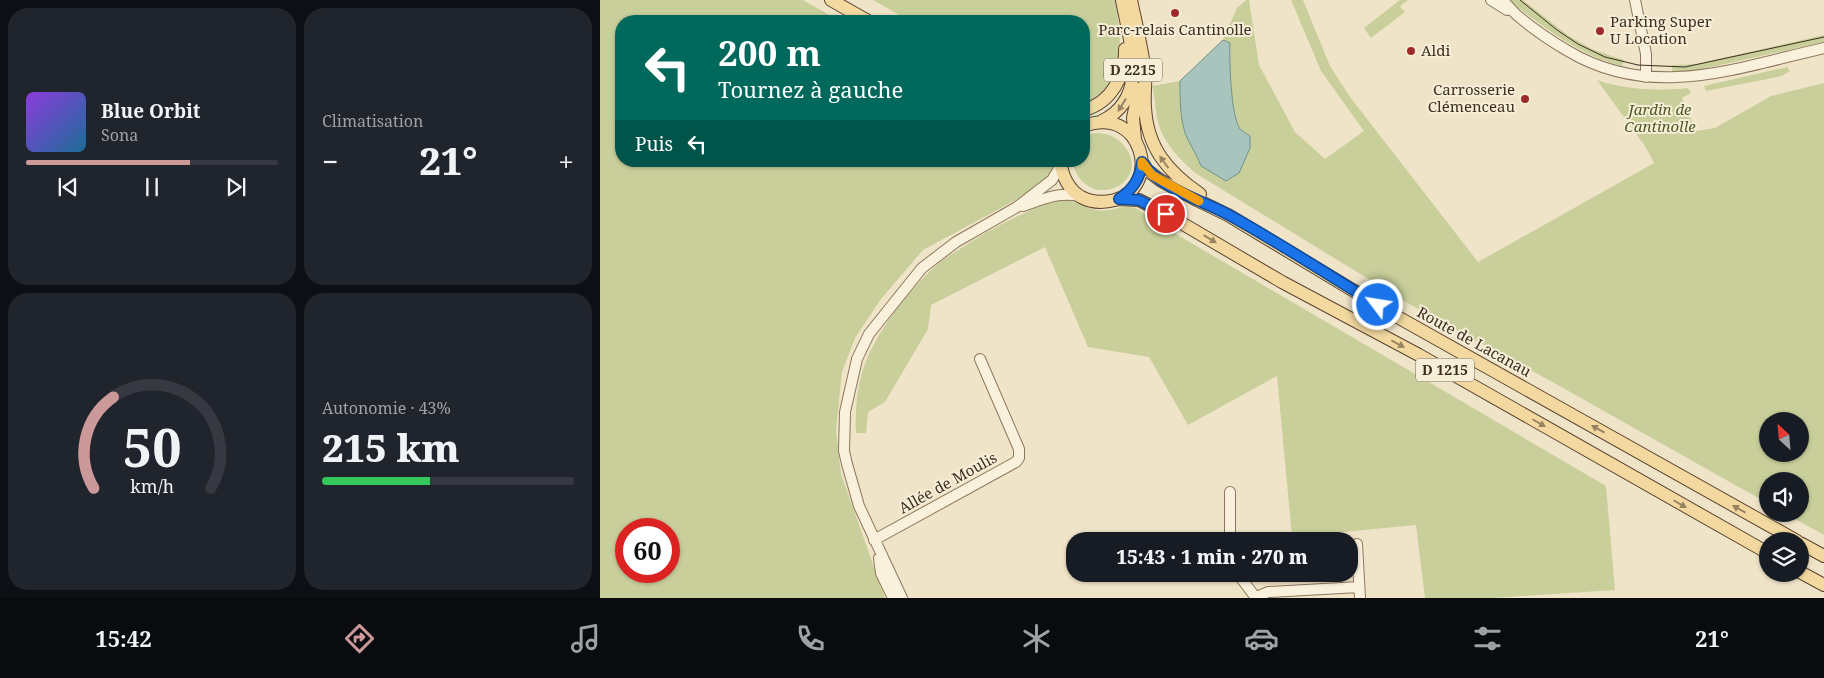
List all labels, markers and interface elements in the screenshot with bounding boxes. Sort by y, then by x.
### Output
marker: Parc-relais Cantinolle [1169,7,1181,19]
place label: Parking Super U Location [1610,11,1712,48]
place label: Parc-relais Cantinolle [1098,19,1252,39]
marker: Parking Super U Location [1594,25,1606,37]
text: 200 m [718,29,821,76]
icon: left [635,35,700,100]
place label: Aldi [1421,40,1450,60]
marker: Aldi [1405,45,1417,57]
road number: D 2215 [1104,58,1162,82]
text: Tournez à gauche [718,74,903,104]
place label: Carrosserie Clémenceau [1428,79,1515,116]
marker: Carrosserie Clémenceau [1519,93,1531,105]
text: Blue Orbit [101,98,201,124]
one-way arrow [1117,98,1127,111]
park label: Jardin de Cantinolle [1624,99,1696,136]
text: Climatisation [322,110,423,132]
text: Sona [101,124,138,146]
icon: left [683,130,711,158]
text: Puis [635,131,673,157]
text: 21° [419,134,477,186]
text: − [322,142,338,180]
text: + [558,142,574,180]
one-way arrow [1159,155,1169,169]
icon: previous [54,173,82,201]
icon: pause [138,173,166,201]
icon: next [222,173,250,201]
pin [1145,193,1187,235]
icon: arrive [1152,200,1180,228]
one-way arrow [1203,235,1216,244]
position arrow [1351,278,1403,330]
street label: Route de Lacanau [1414,301,1536,381]
one-way arrow [1390,340,1405,348]
road number: D 1215 [1416,358,1474,382]
text: Autonomie · 43% [322,397,451,419]
text: 50 [123,411,181,482]
north arrow [1759,412,1809,462]
map controls [1759,412,1809,582]
one-way arrow [1533,419,1546,428]
text: 215 km [322,421,460,473]
one-way arrow [1591,425,1604,434]
street label: Allée de Moulis [895,447,1000,517]
button: sound [1759,472,1809,522]
text: km/h [130,474,174,498]
one-way arrow [1674,499,1687,508]
one-way arrow [1732,505,1747,513]
speed limit sign: 60 [615,518,680,583]
button: layers [1759,532,1809,582]
text: 15:43 · 1 min · 270 m [1116,544,1308,570]
icon: directions [342,621,377,656]
icon: music [568,621,603,656]
icon: phone [793,621,828,656]
icon: climate [1019,621,1054,656]
icon: car [1244,621,1279,656]
icon: filters [1470,621,1505,656]
text: 15:42 [95,623,152,653]
text: 21° [1695,623,1729,653]

